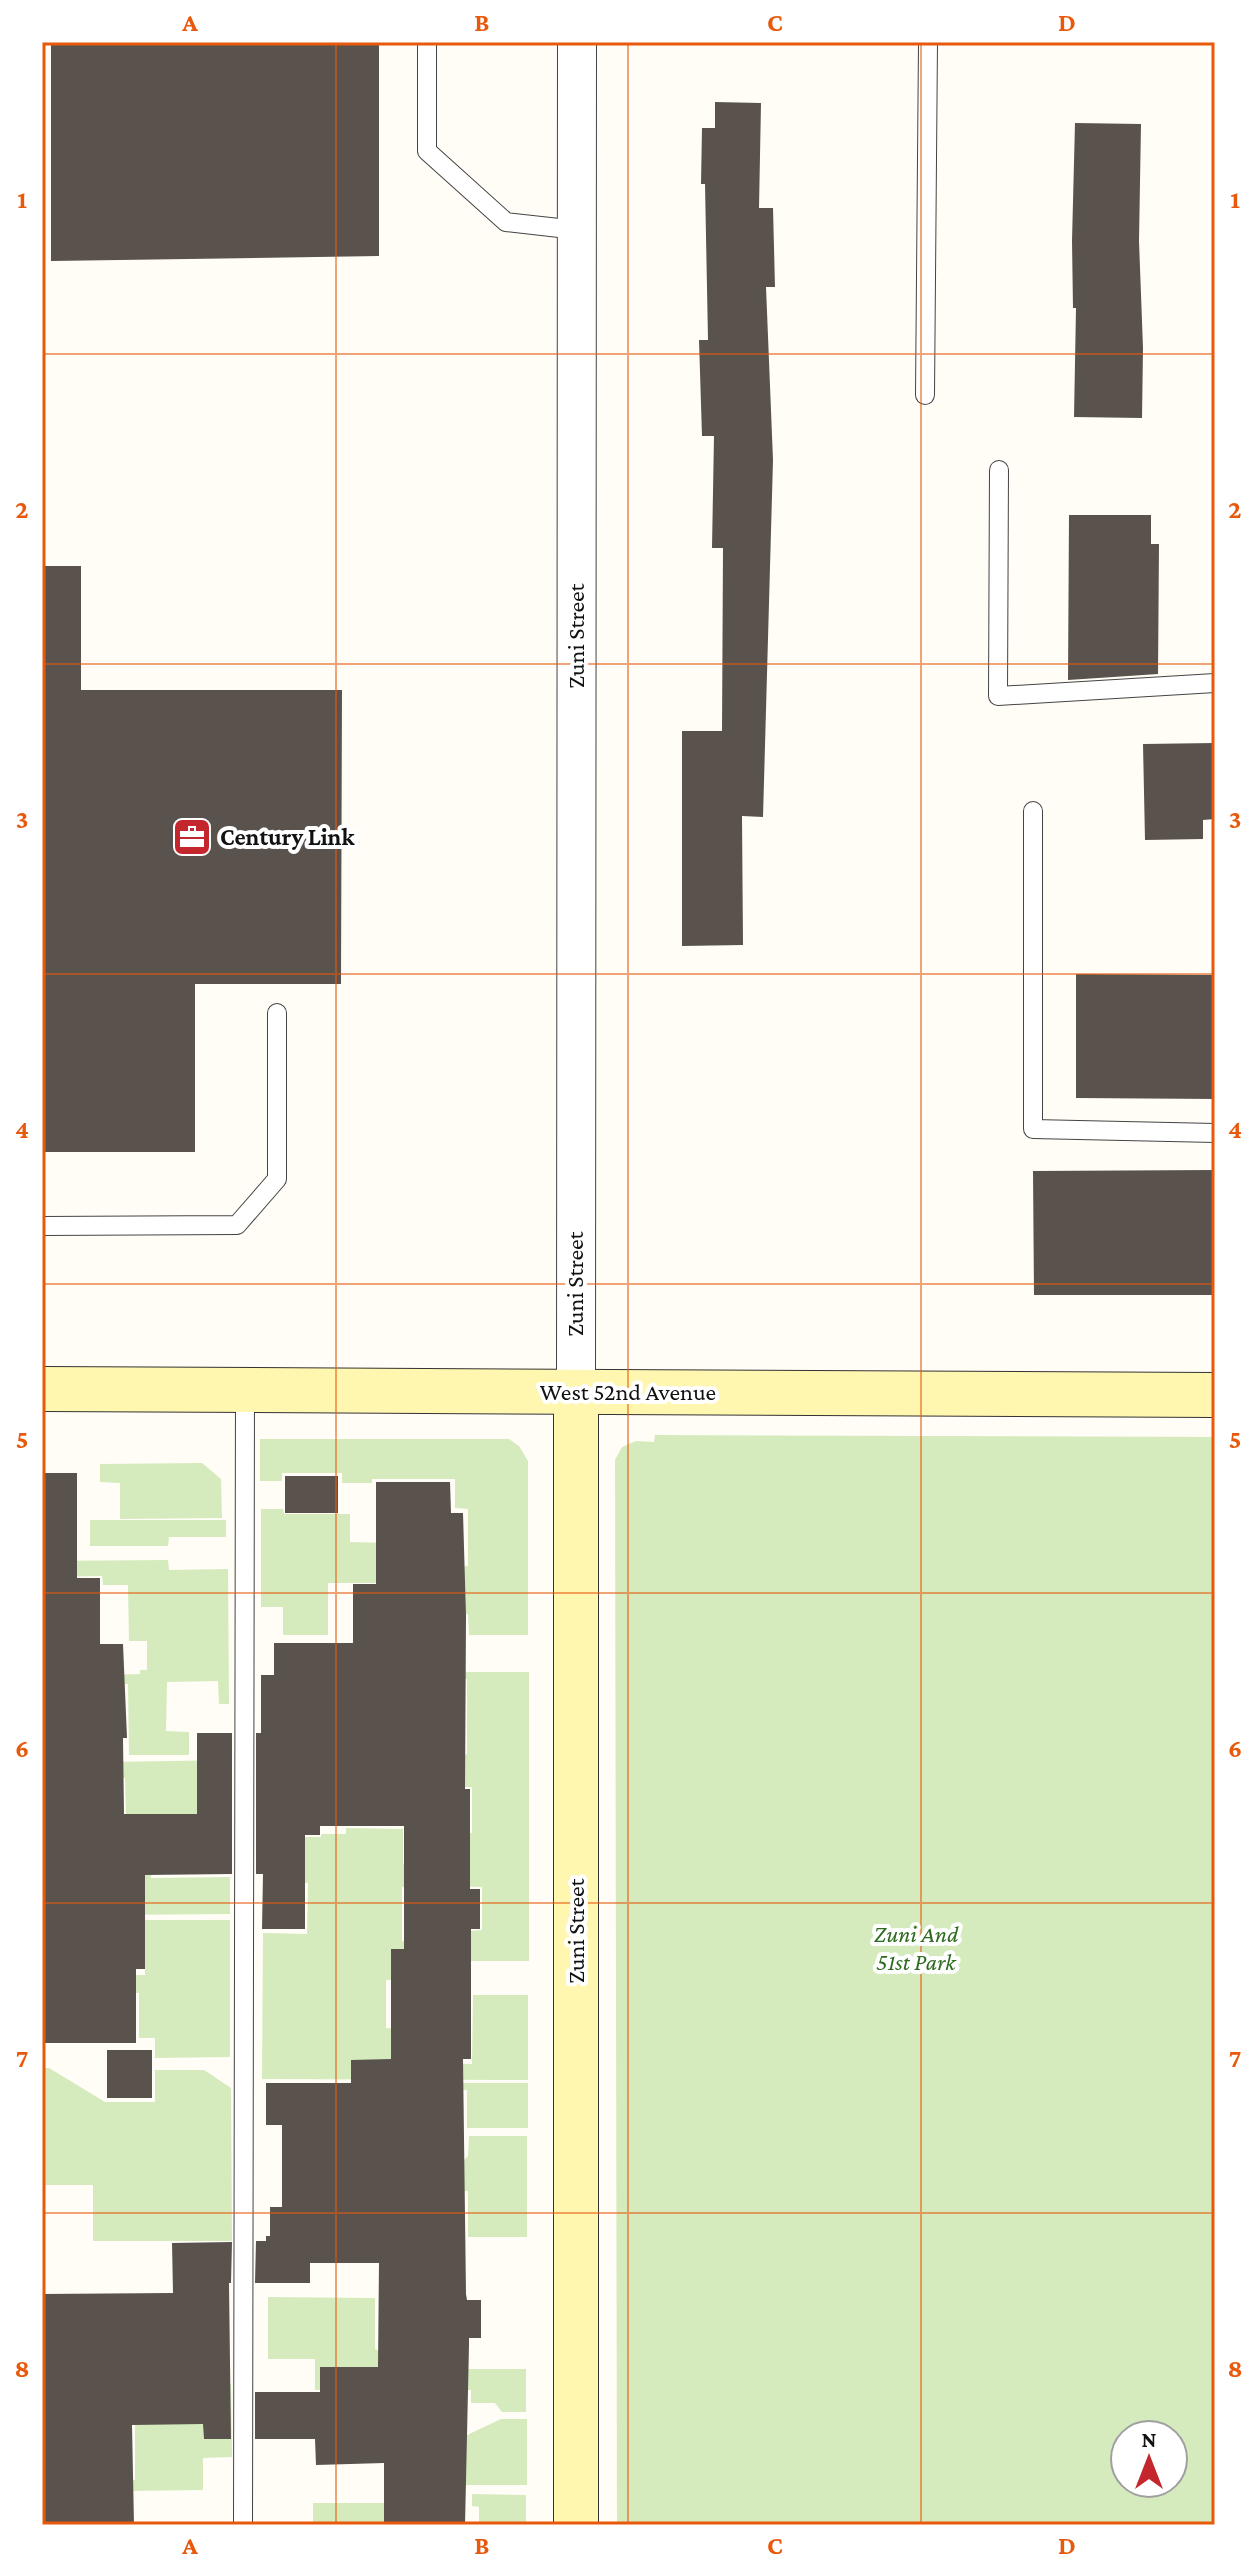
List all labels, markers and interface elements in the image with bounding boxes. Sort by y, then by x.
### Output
text: A [181,8,198,37]
text: B [474,8,490,37]
text: C [767,8,783,37]
text: D [1058,8,1076,37]
text: 1 [17,185,27,214]
text: 1 [1230,185,1240,214]
text: 2 [15,495,29,524]
text: 2 [1228,495,1242,524]
street label: Zuni Street [562,583,589,688]
text: 3 [16,805,28,834]
text: 3 [1229,805,1241,834]
office icon: Century Link [171,816,213,858]
place label: Century Link [220,823,355,850]
text: 4 [15,1115,29,1144]
text: 4 [1228,1115,1242,1144]
street label: Zuni Street [561,1231,588,1336]
street label: West 52nd Avenue [540,1378,716,1405]
text: 5 [16,1425,28,1454]
text: 5 [1229,1425,1241,1454]
text: 6 [15,1734,29,1763]
text: 6 [1228,1734,1242,1763]
street label: Zuni Street [562,1878,589,1983]
park label: Zuni And 51st Park [874,1920,959,1975]
text: 7 [16,2044,28,2073]
text: 7 [1229,2044,1241,2073]
text: 8 [14,2354,30,2383]
text: 8 [1227,2354,1243,2383]
north arrow [1109,2419,1189,2499]
text: N [1142,2427,1157,2452]
text: A [181,2531,198,2560]
text: B [474,2531,490,2560]
text: C [767,2531,783,2560]
text: D [1058,2531,1076,2560]

